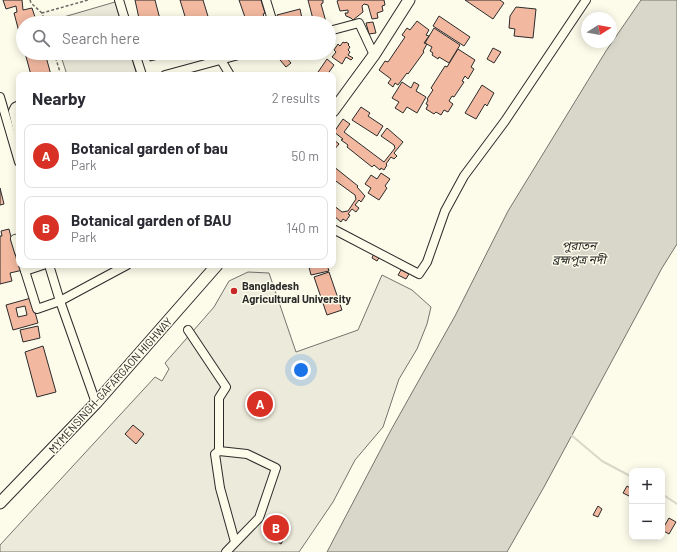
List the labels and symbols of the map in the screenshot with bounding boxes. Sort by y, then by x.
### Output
north arrow [581,12,617,48]
water label: পুরাতন ব্রহ্মপুত্র নদী [552,238,608,267]
place label: Bangladesh Agricultural University [242,279,352,305]
marker: Bangladesh Agricultural University [229,286,239,296]
street label: MYMENSINGH-GAFARGAON HIGHWAY [46,314,174,456]
your location [291,360,311,380]
pin: A [247,389,273,419]
pin: B [263,513,289,543]

